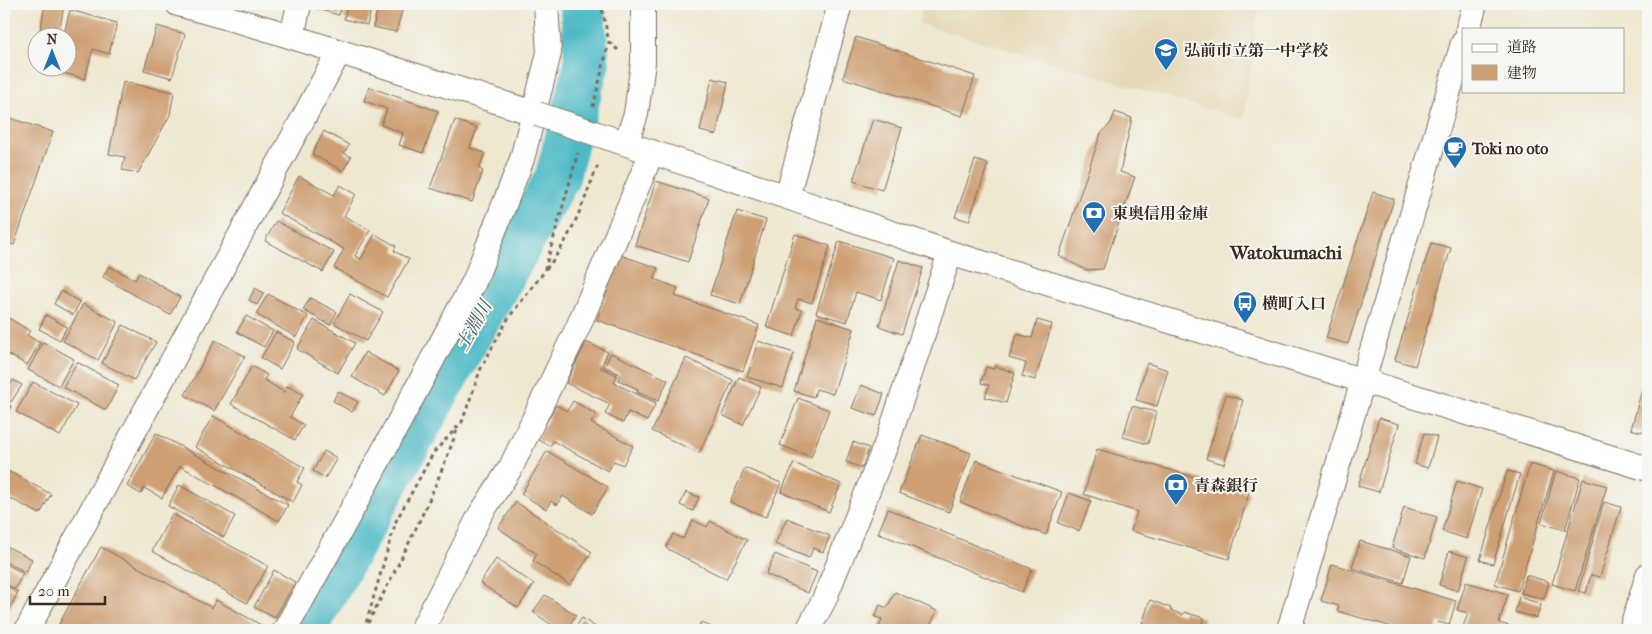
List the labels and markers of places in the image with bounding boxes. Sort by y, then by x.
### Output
school or university icon: 弘前市立第一中学校 [1153,37,1179,71]
place label: 弘前市立第一中学校 [1184,41,1329,60]
cafe icon: Toki no oto [1442,135,1468,169]
place label: Toki no oto [1471,139,1548,158]
bank icon: 東奥信用金庫 [1081,200,1107,234]
place label: 東奥信用金庫 [1112,204,1208,223]
bus stop icon: 横町入口 [1232,290,1258,324]
place label: 横町入口 [1262,294,1326,313]
bank icon: 青森銀行 [1163,472,1189,506]
place label: 青森銀行 [1194,476,1258,495]

